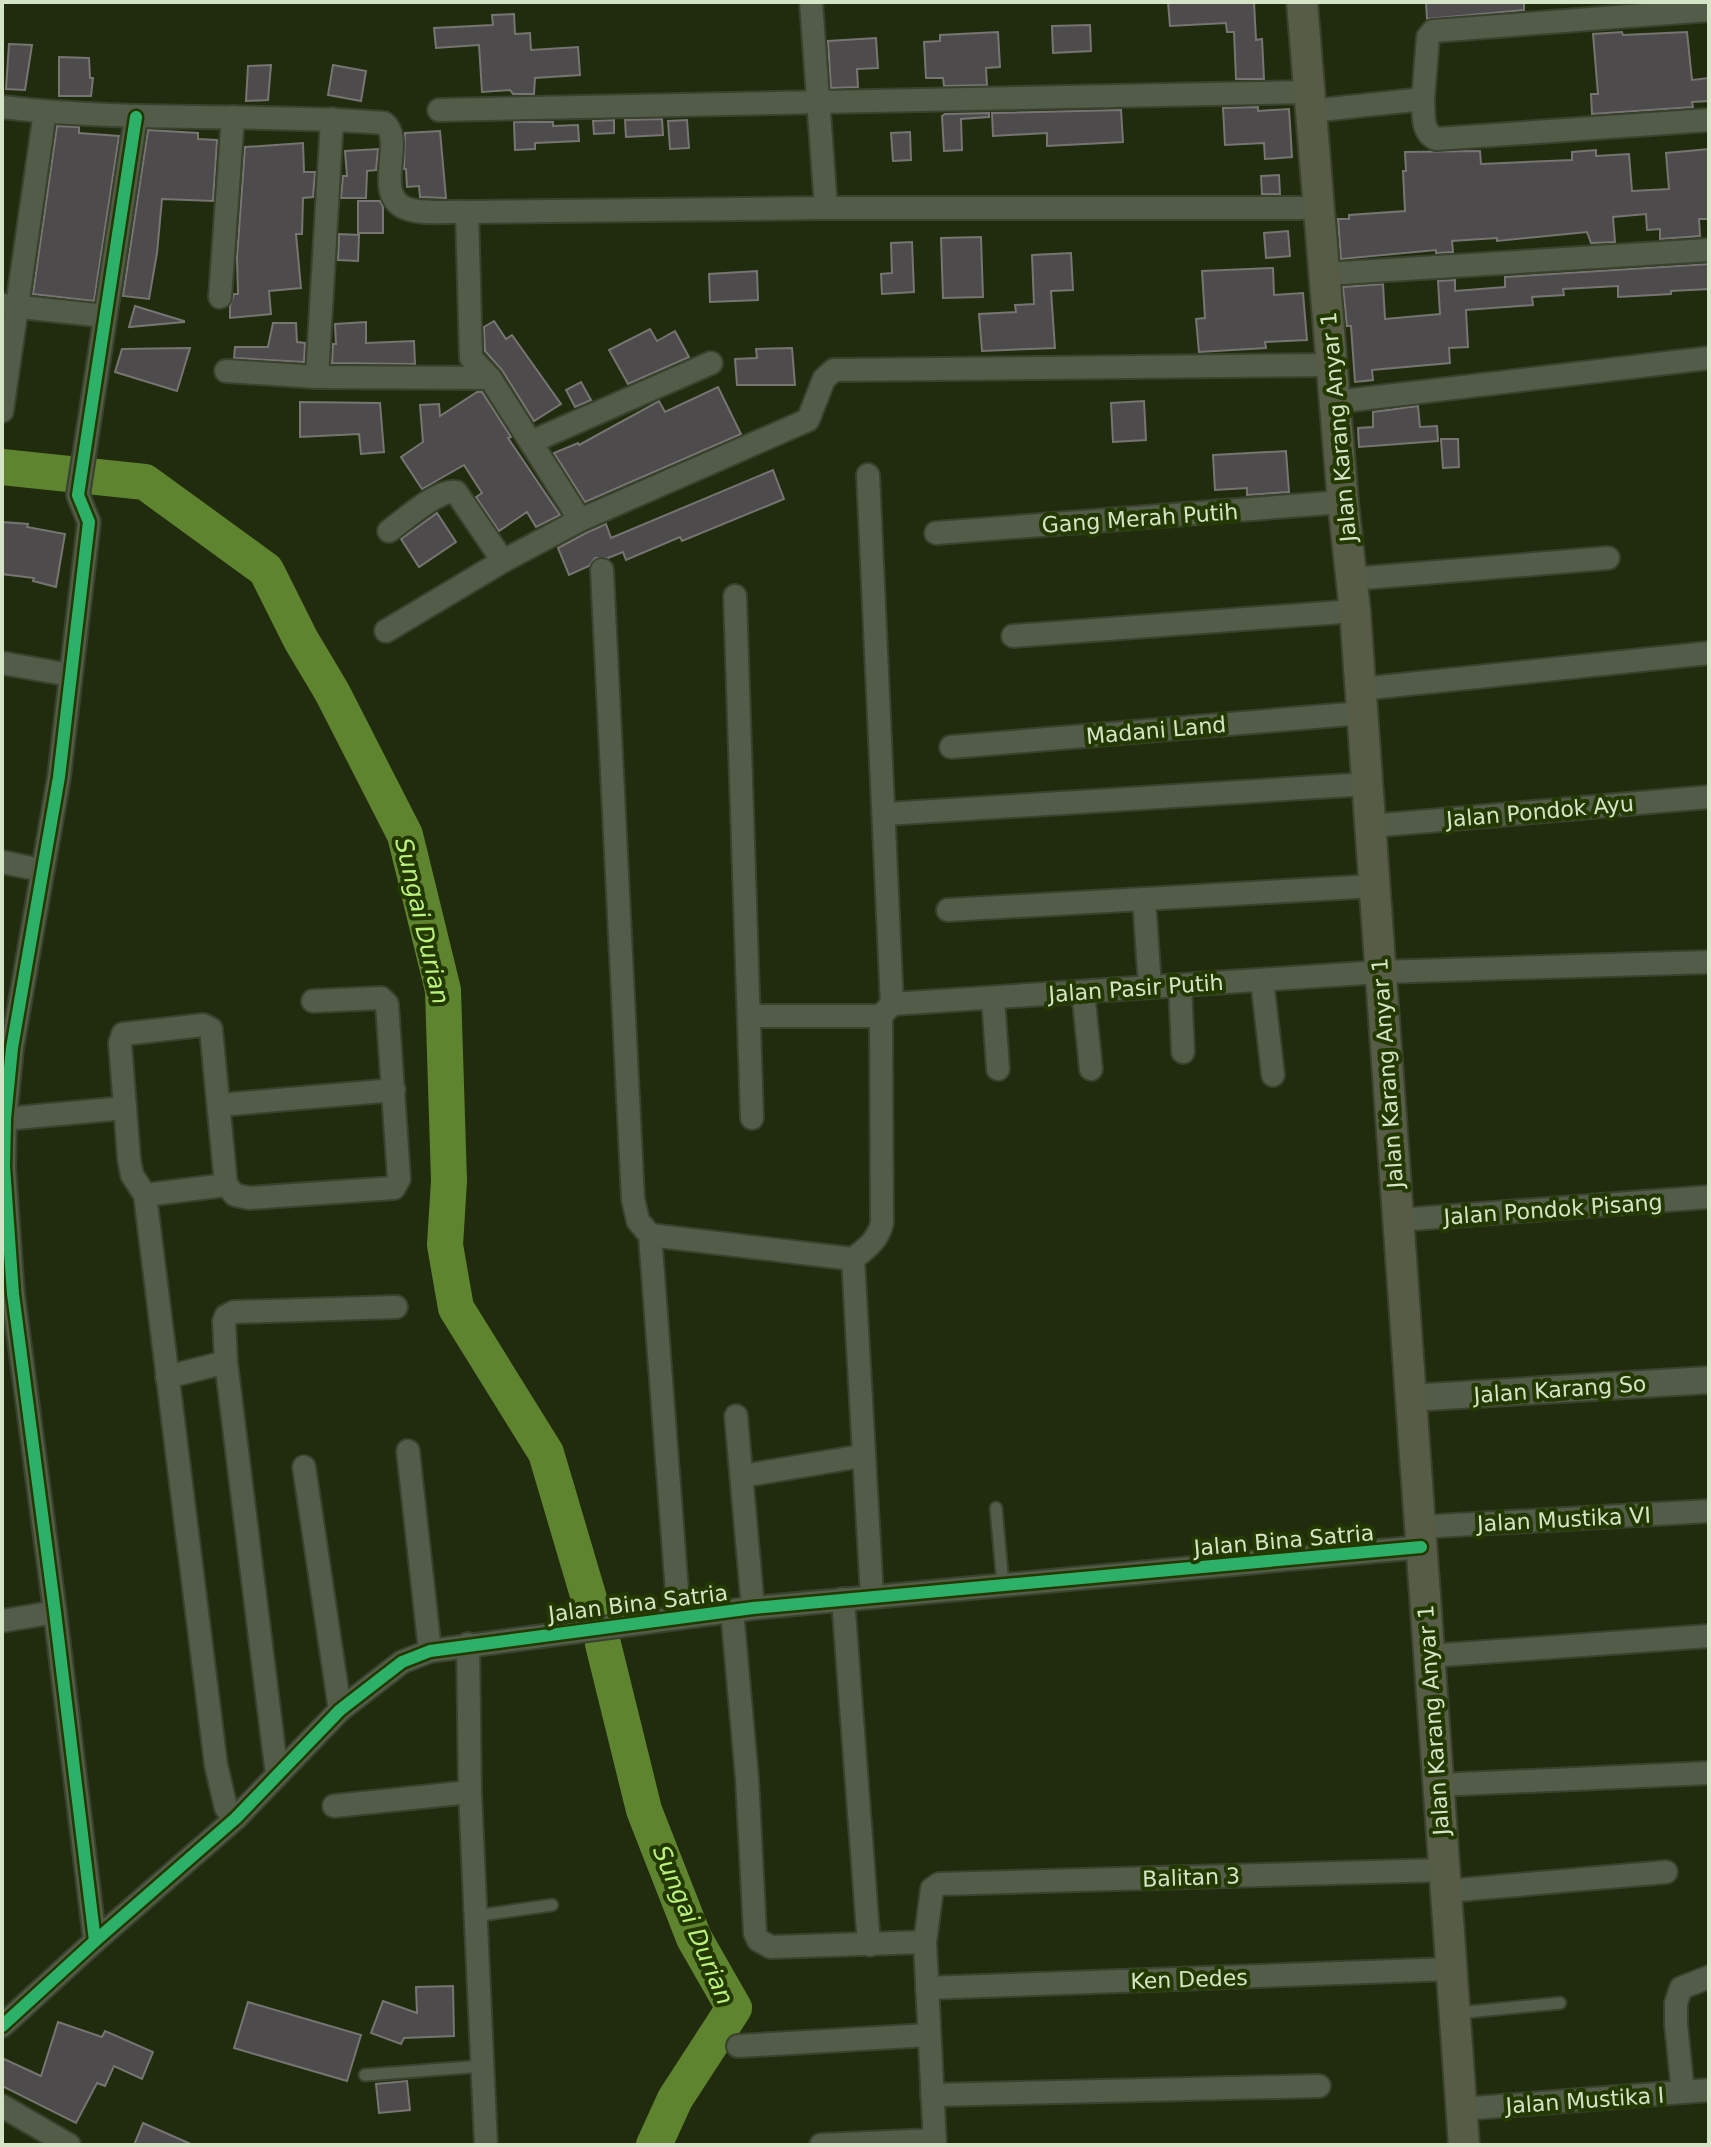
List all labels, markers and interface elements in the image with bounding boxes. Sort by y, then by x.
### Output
street label: Jalan Karang Anyar 1 [1316,311,1361,545]
street label: Gang Merah Putih [1041,499,1239,538]
street label: Madani Land [1085,712,1227,749]
street label: Jalan Pondok Ayu [1443,791,1635,832]
water label: Sungai Durian [389,835,455,1007]
street label: Jalan Karang Anyar 1 [1367,957,1408,1191]
street label: Jalan Pasir Putih [1046,970,1224,1007]
street label: Jalan Pondok Pisang [1441,1189,1663,1230]
street label: Jalan Karang So [1471,1371,1647,1408]
street label: Jalan Mustika VI [1474,1502,1652,1537]
street label: Jalan Bina Satria [1191,1520,1375,1561]
street label: Jalan Bina Satria [545,1580,729,1627]
street label: Jalan Karang Anyar 1 [1413,1604,1454,1838]
water label: Sungai Durian [647,1841,739,2009]
street label: Balitan 3 [1142,1863,1240,1892]
street label: Ken Dedes [1130,1965,1248,1994]
street label: Jalan Mustika I [1503,2082,1665,2119]

